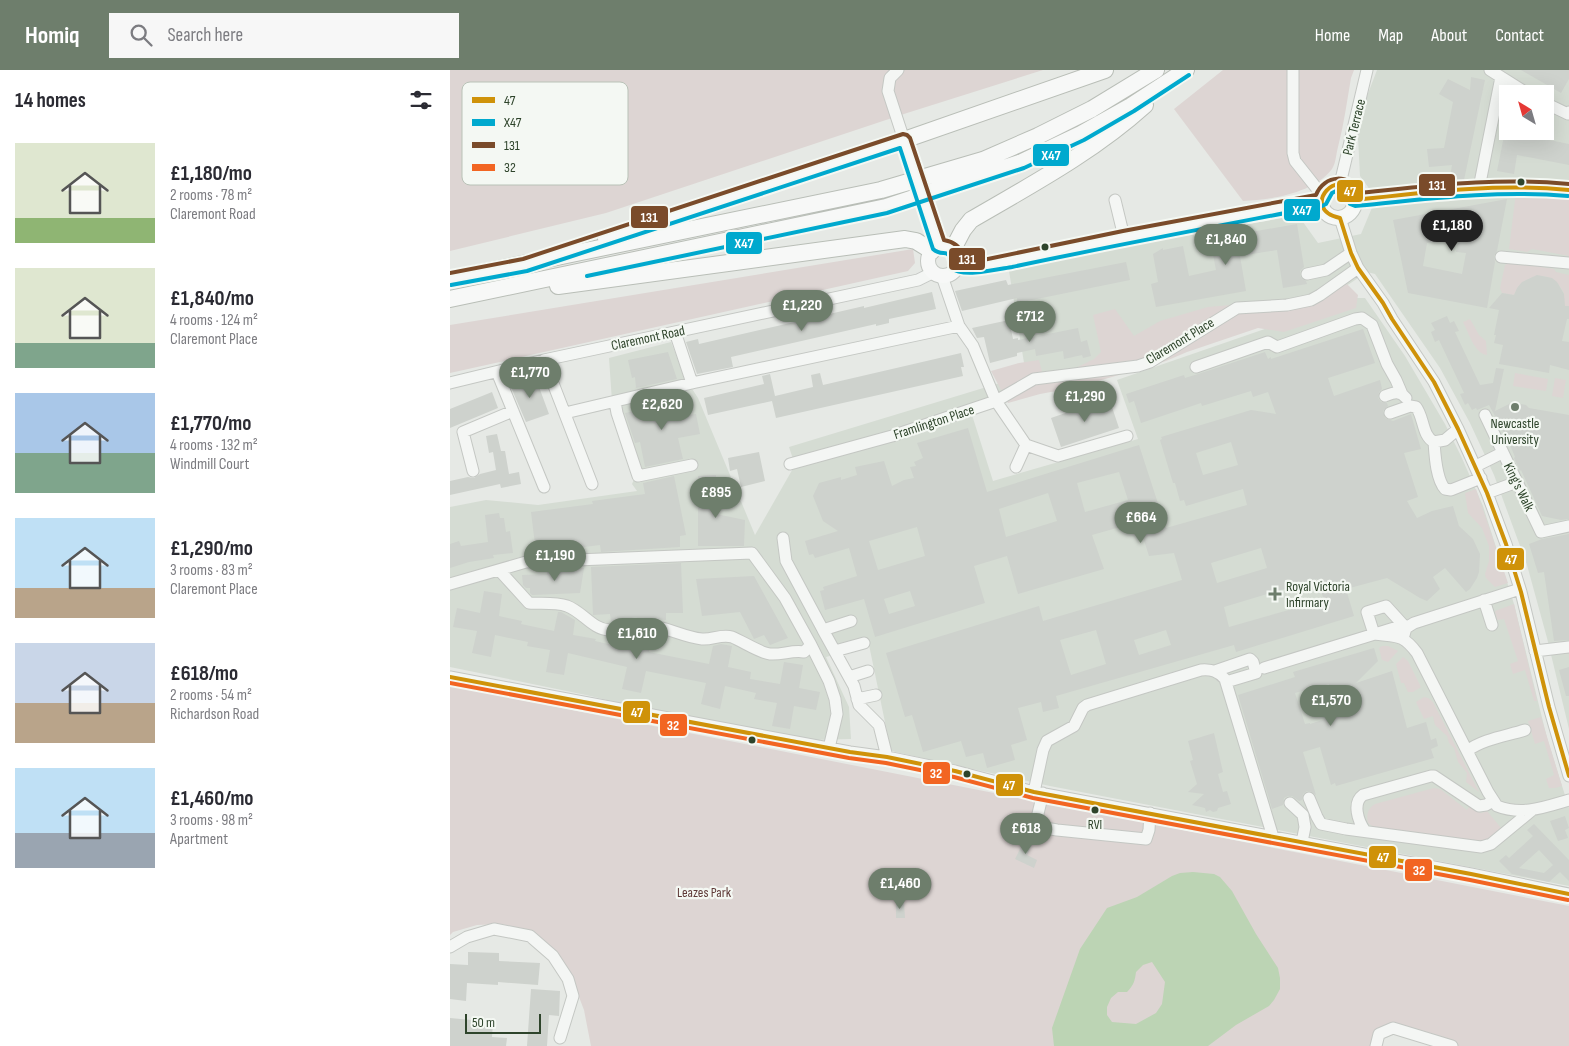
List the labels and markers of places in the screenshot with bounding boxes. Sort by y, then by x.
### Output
unlabelled marker [1516,177,1526,187]
pin: £1,180 [1411,210,1493,252]
pin: £1,840 [1185,224,1267,266]
unlabelled marker [1040,242,1050,252]
pin: £1,220 [761,290,843,332]
pin: £712 [1000,300,1060,343]
pin: £1,770 [489,356,571,399]
pin: £1,290 [1044,380,1126,423]
pin: £2,620 [621,388,703,431]
marker: Newcastle University [1509,401,1521,413]
place label: Newcastle University [1491,415,1539,448]
pin: £895 [686,476,746,519]
pin: £664 [1111,502,1171,544]
pin: £1,190 [514,540,596,582]
place label: Royal Victoria Infirmary [1286,578,1350,611]
marker: Royal Victoria Infirmary [1268,587,1282,601]
pin: £1,610 [596,618,678,660]
pin: £1,570 [1290,684,1372,727]
unlabelled marker [747,735,757,745]
unlabelled marker [962,769,972,779]
marker: RVI [1090,805,1100,815]
pin: £618 [996,812,1056,855]
place label: RVI [1088,817,1102,833]
pin: £1,460 [859,868,941,910]

